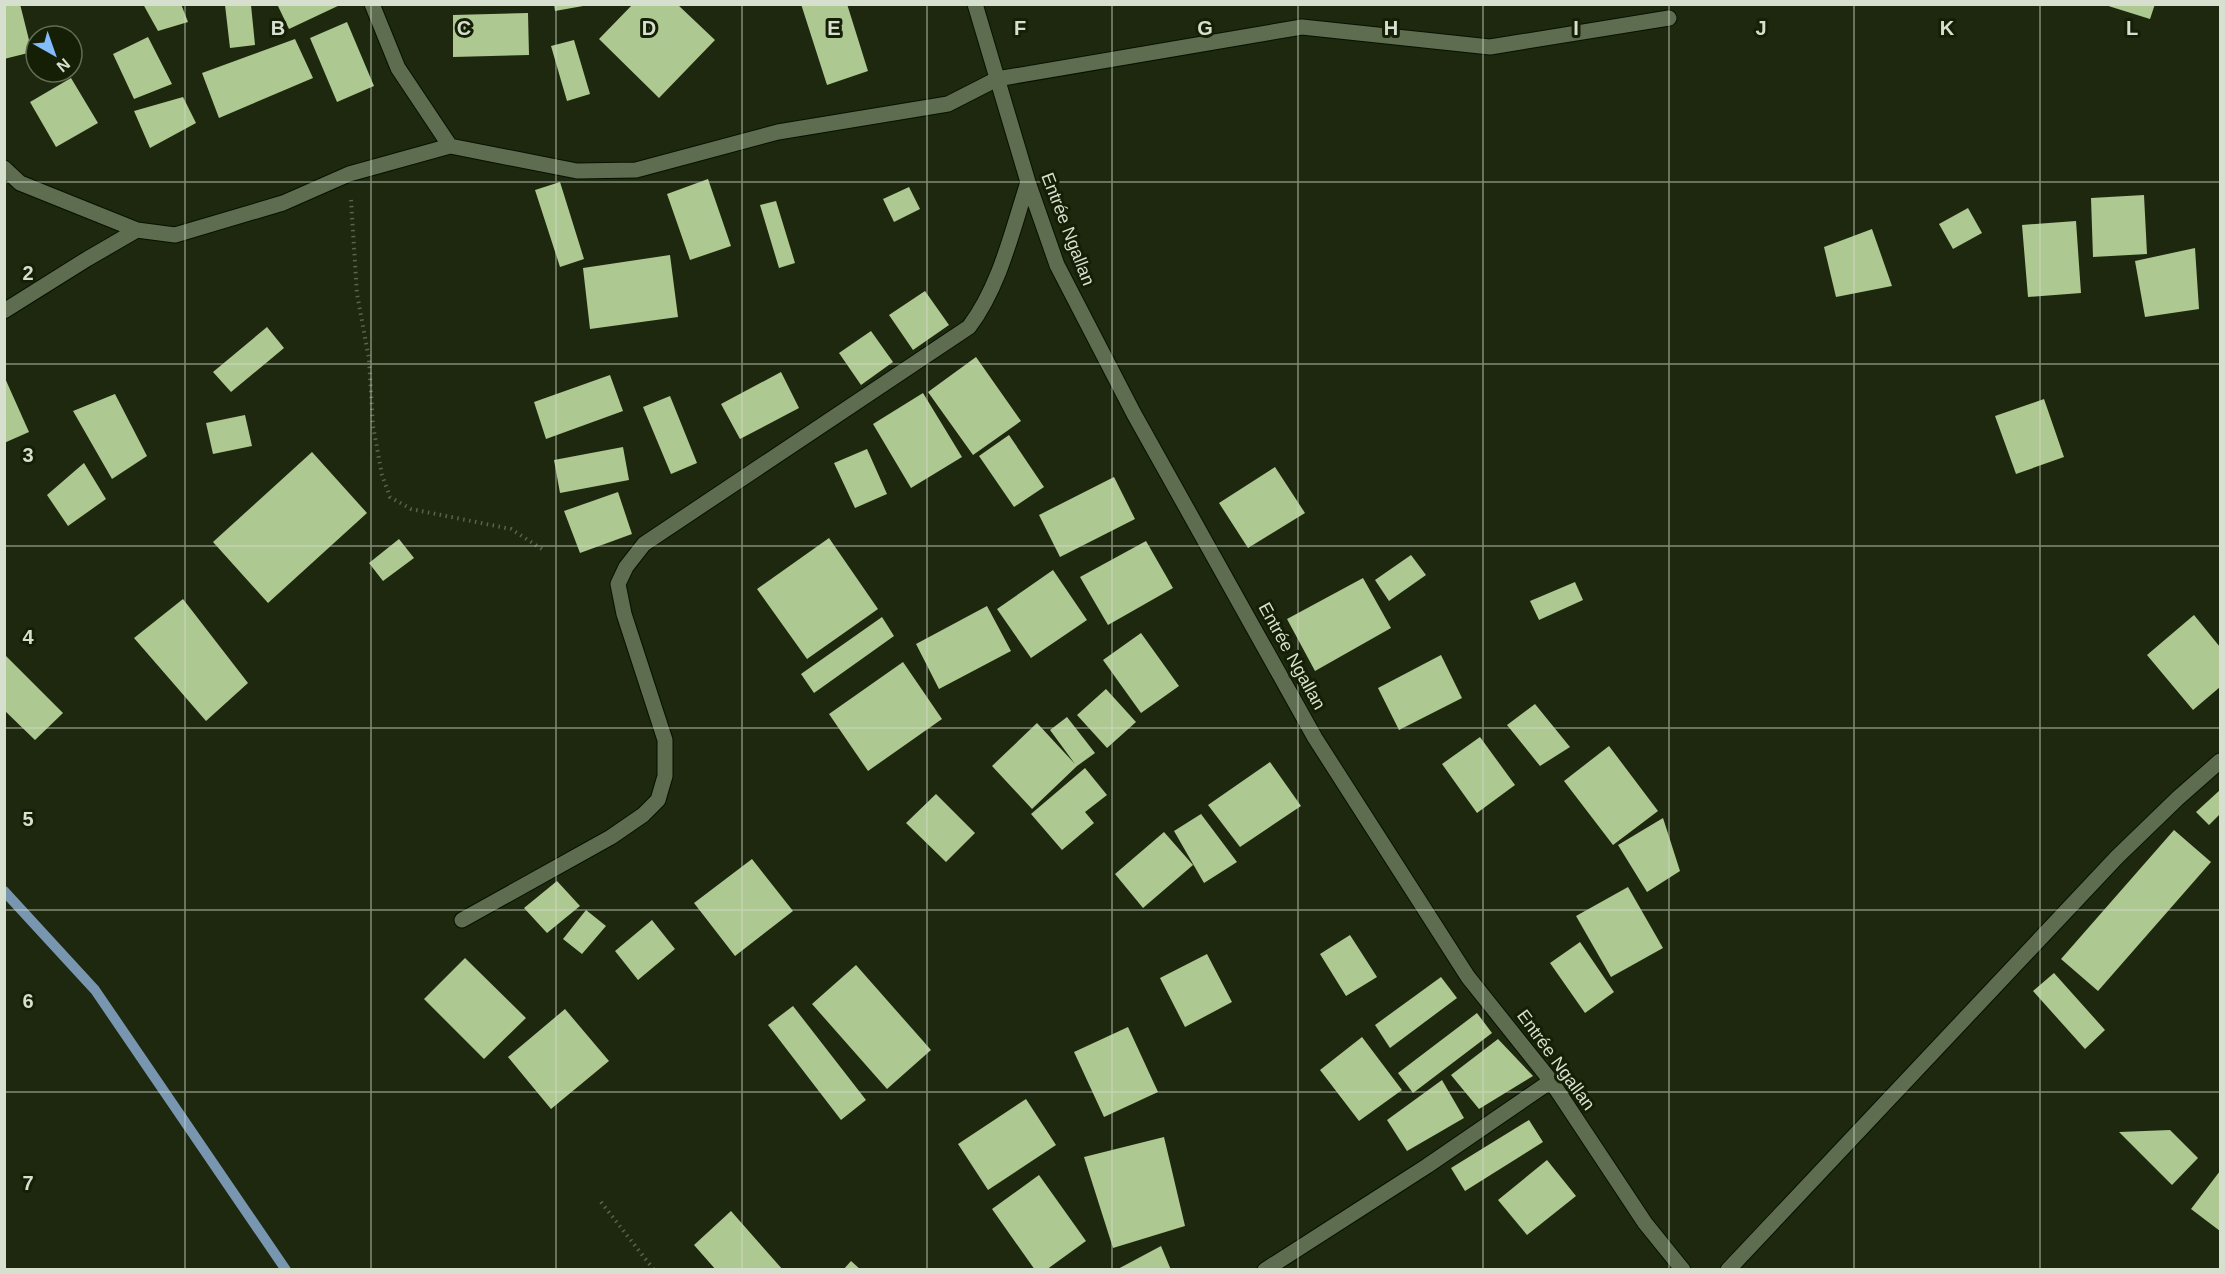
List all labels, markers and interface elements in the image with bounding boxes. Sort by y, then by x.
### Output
text: B [271,17,285,39]
text: C [457,17,471,39]
text: D [642,17,656,39]
text: E [827,17,841,39]
text: F [1014,17,1026,39]
text: G [1197,17,1213,39]
text: H [1384,17,1398,39]
text: I [1573,17,1579,39]
text: J [1755,17,1767,39]
text: K [1940,17,1955,39]
text: L [2126,17,2138,39]
north arrow [24,24,84,84]
text: N [53,55,73,75]
street label: Entrée Ngallan [1037,170,1099,288]
text: 2 [22,262,34,284]
text: 3 [22,444,34,466]
street label: Entrée Ngallan [1254,599,1330,713]
text: 4 [22,626,34,648]
text: 5 [22,808,34,830]
text: 6 [22,990,34,1012]
street label: Entrée Ngallan [1513,1006,1599,1114]
text: 7 [22,1172,34,1194]

